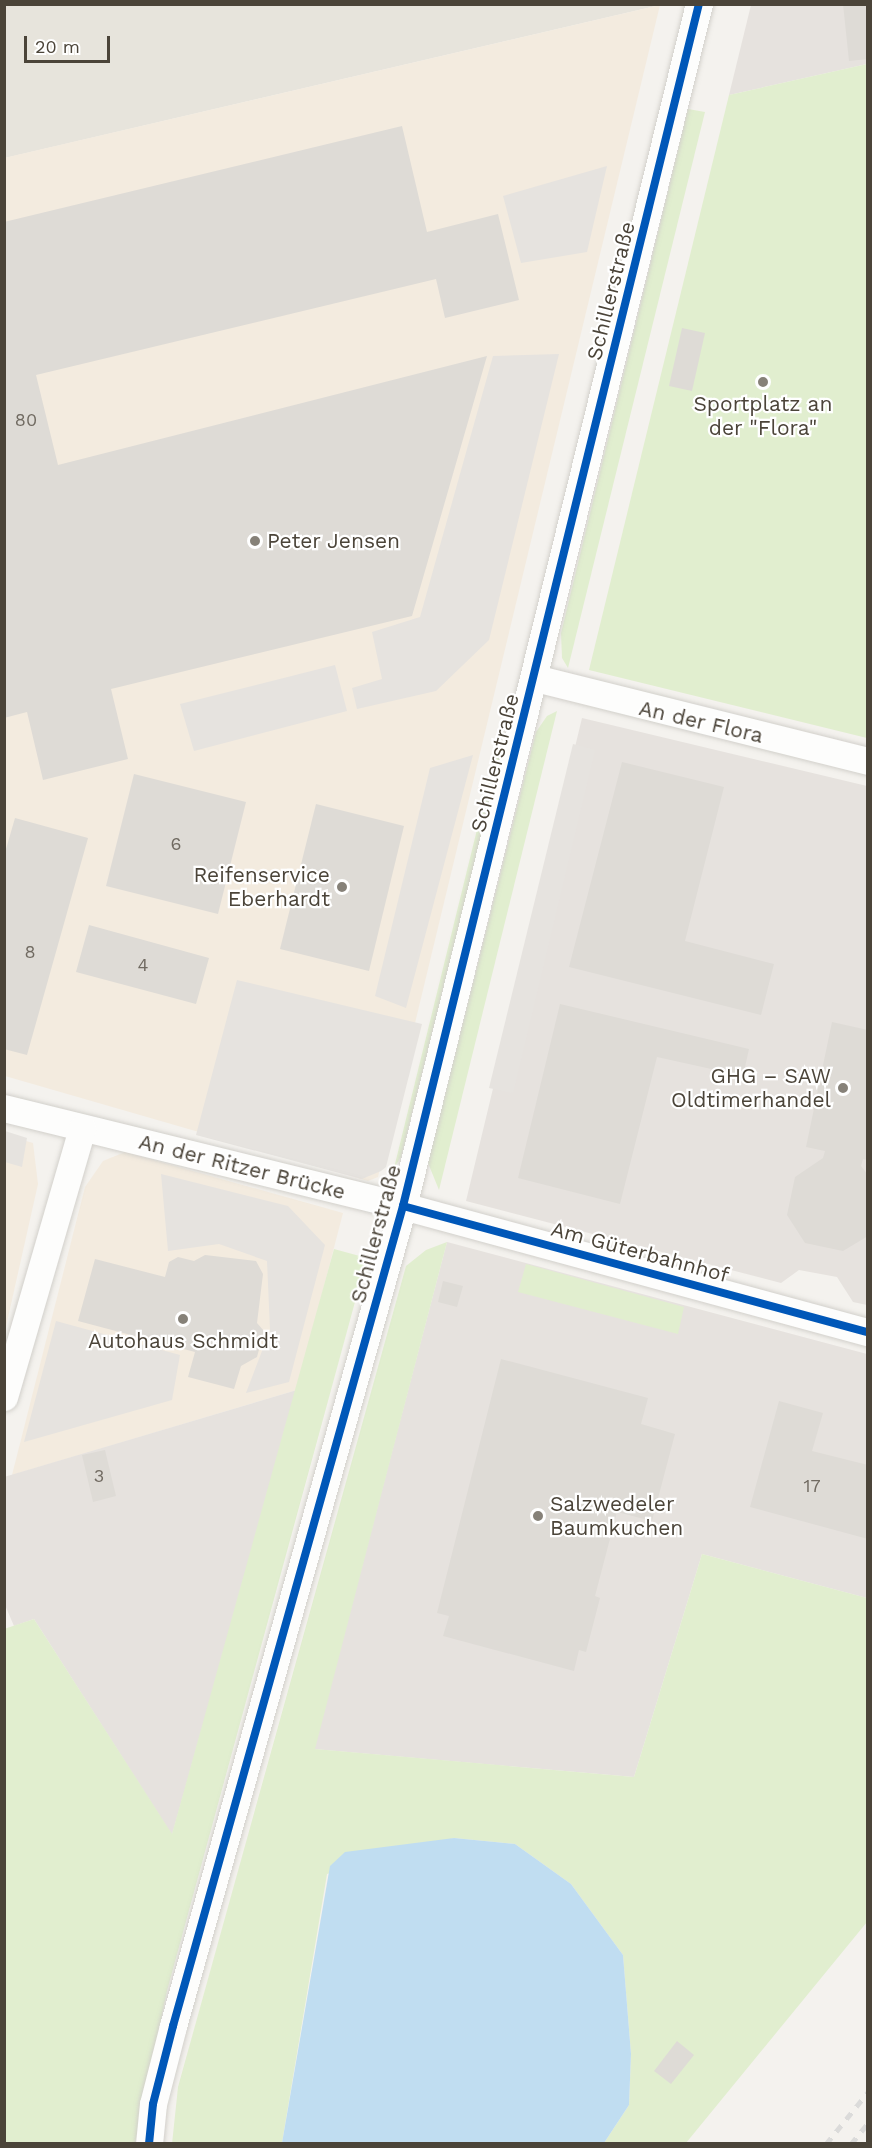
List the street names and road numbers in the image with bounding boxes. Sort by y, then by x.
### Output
street label: Schillerstraße [582,219,640,363]
street label: Schillerstraße [466,691,524,835]
street label: An der Flora [636,695,766,749]
street label: An der Ritzer Brücke [136,1129,348,1205]
street label: Schillerstraße [345,1162,407,1306]
street label: Am Güterbahnhof [548,1216,732,1288]

